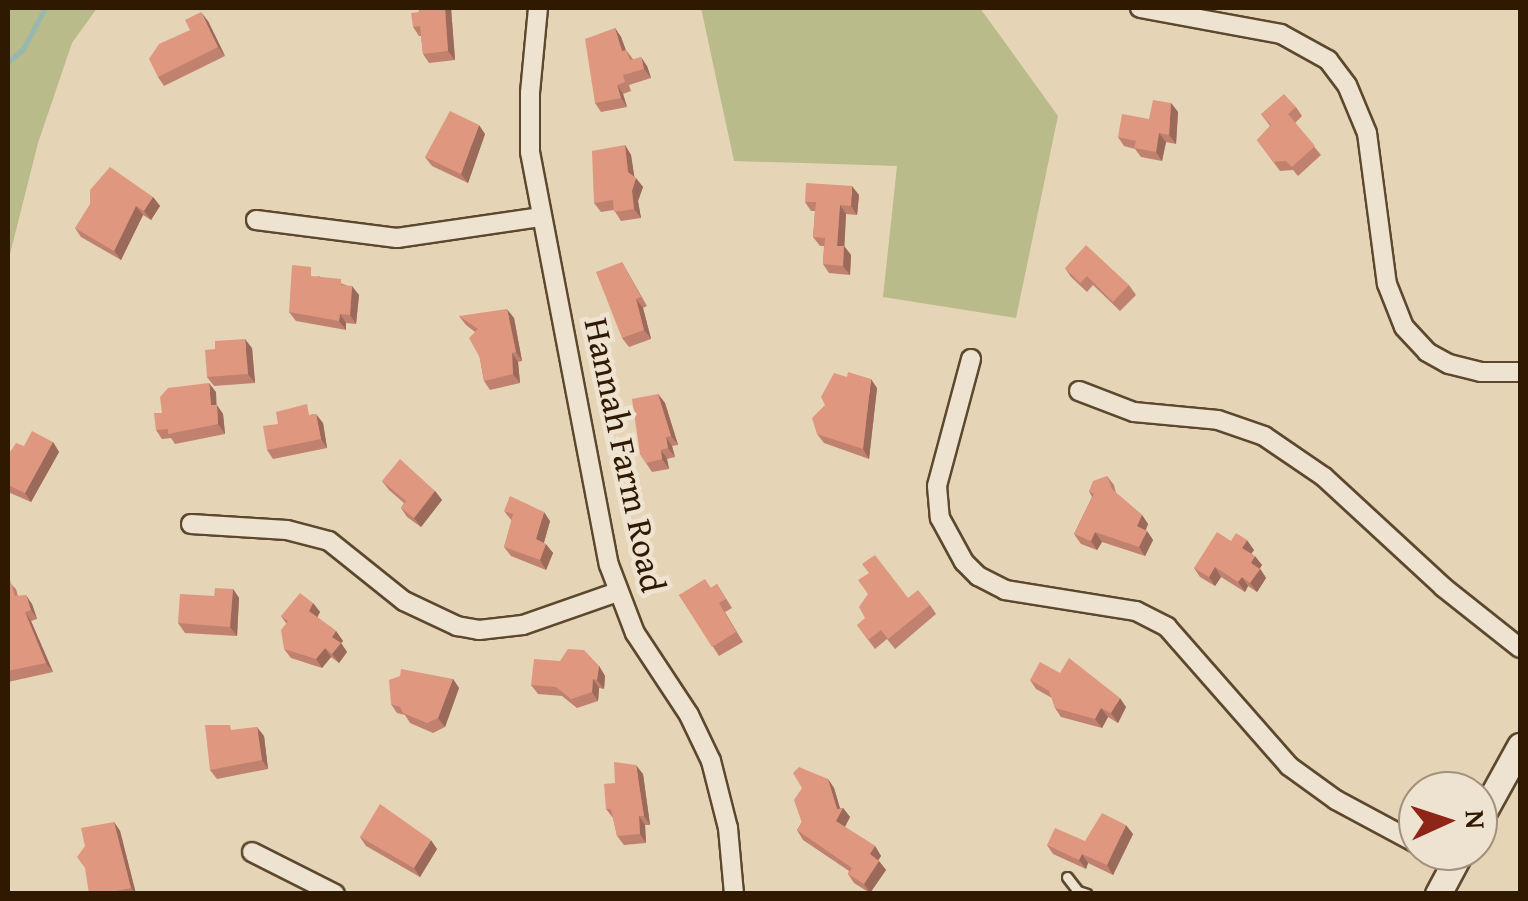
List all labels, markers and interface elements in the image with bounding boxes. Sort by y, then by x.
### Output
street label: Hannah Farm Road [575,314,675,596]
north arrow [1398,771,1498,871]
text: N [1455,809,1497,830]

